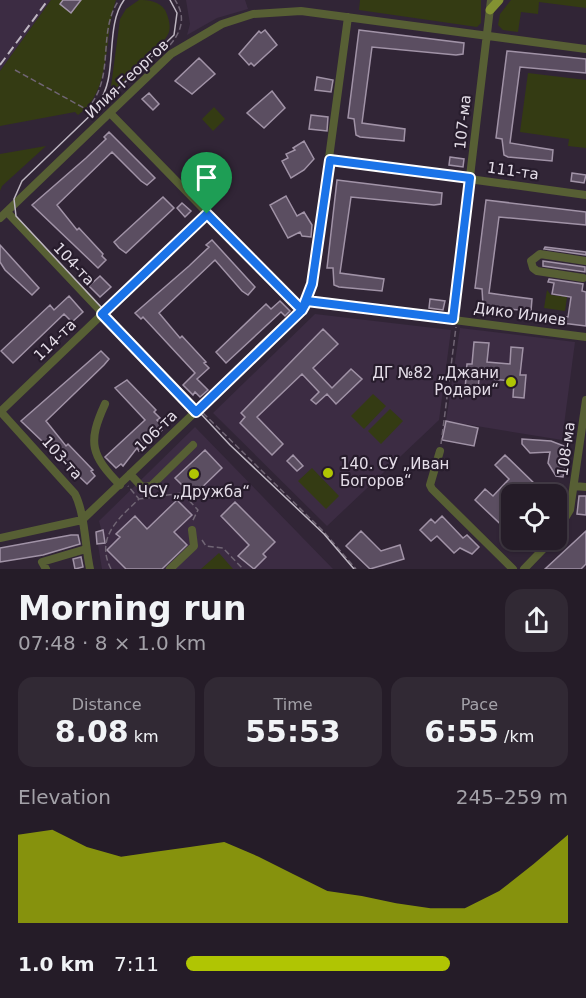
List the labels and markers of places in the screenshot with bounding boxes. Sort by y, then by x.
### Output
pin [181,152,232,214]
place label: ДГ №82 „Джани Родари“ [372,364,499,399]
marker: ДГ №82 „Джани Родари“ [504,375,518,389]
place label: 140. СУ „Иван Богоров“ [340,455,449,490]
marker: 140. СУ „Иван Богоров“ [321,466,335,480]
marker: ЧСУ „Дружба“ [187,467,201,481]
place label: ЧСУ „Дружба“ [138,483,250,501]

